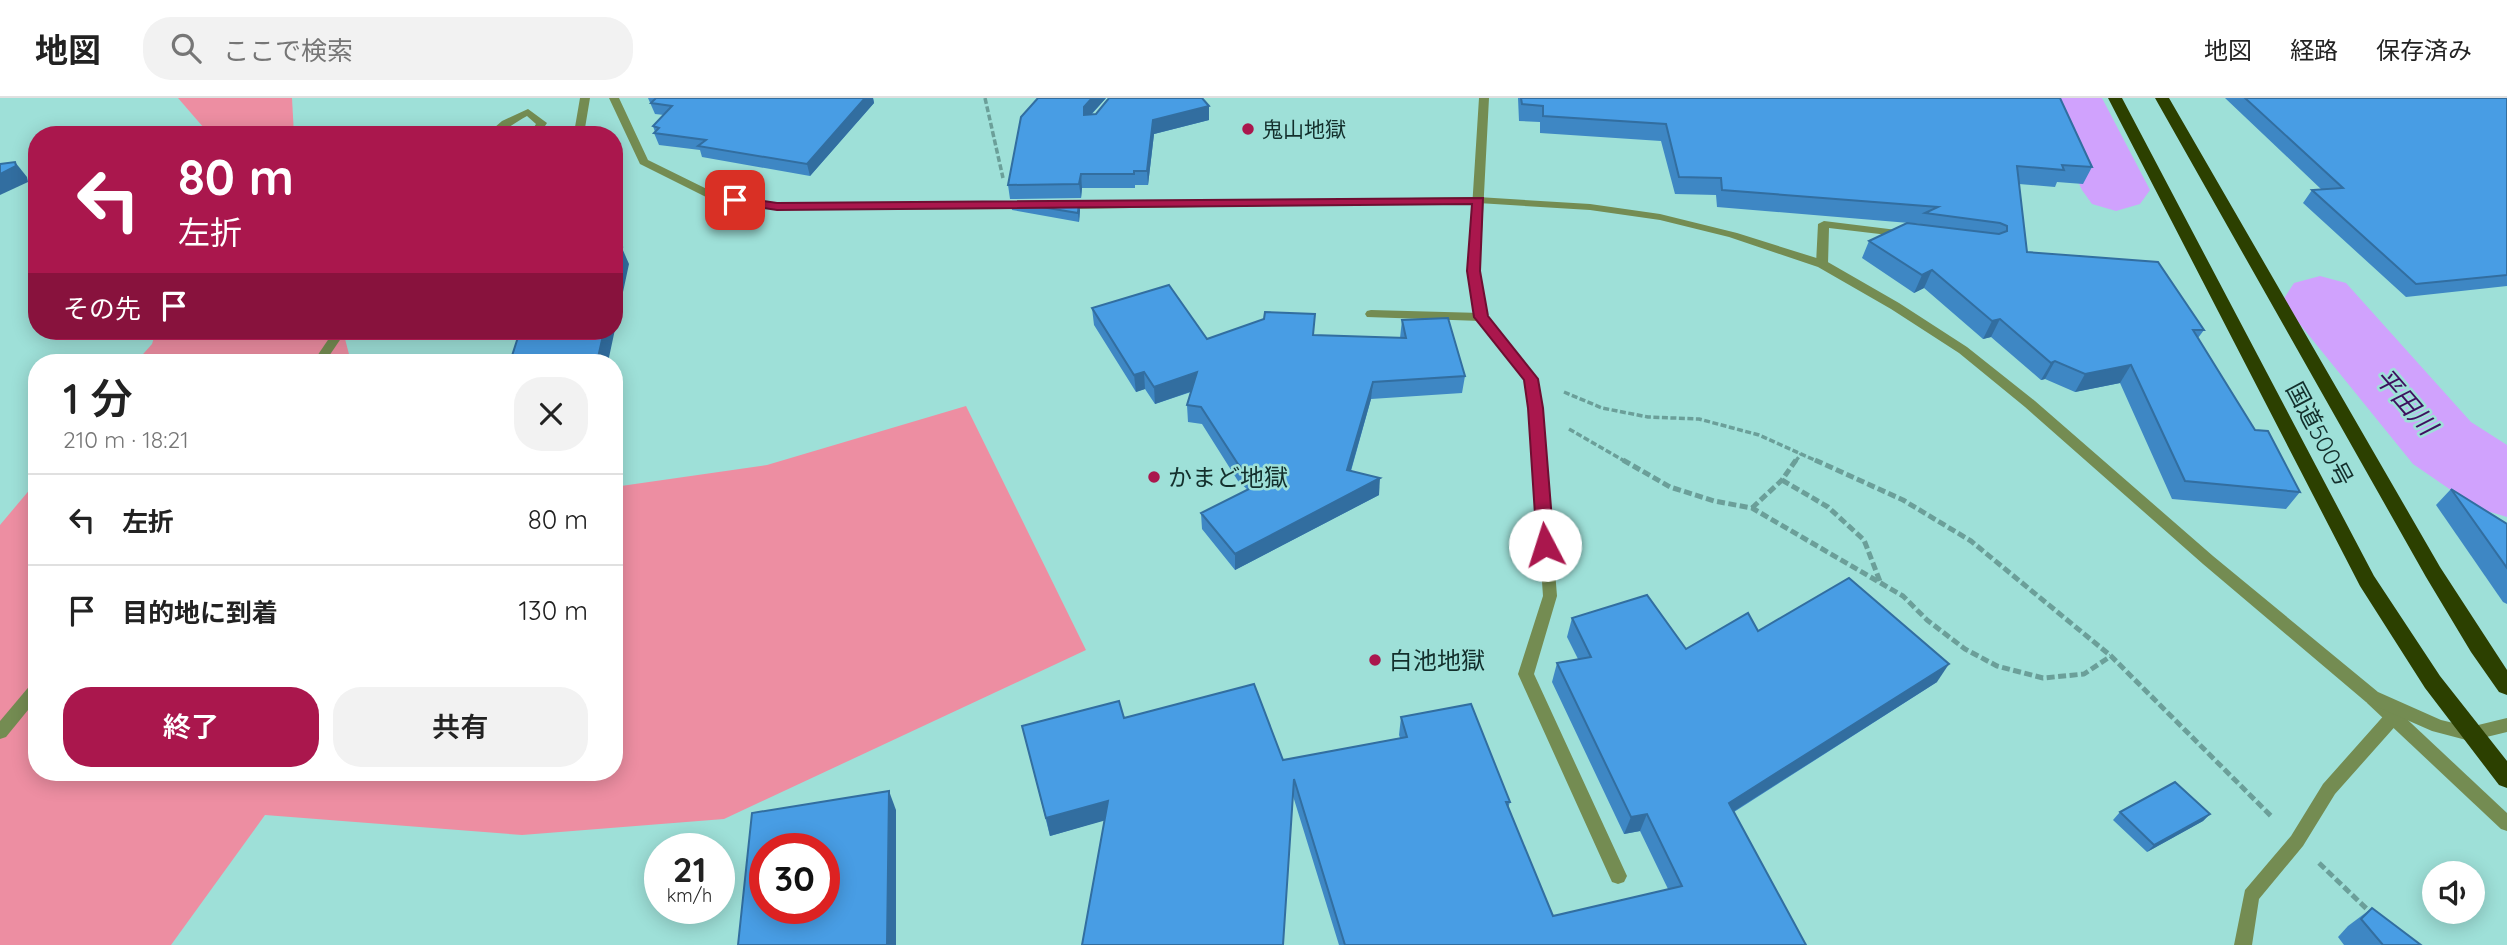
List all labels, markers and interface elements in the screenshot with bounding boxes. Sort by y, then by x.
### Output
search box [143,17,633,80]
text: 地図 [35,29,101,70]
icon: search [167,29,205,67]
text: ここで検索 [223,34,353,67]
text: 地図 [2204,35,2252,65]
text: 経路 [2290,35,2338,65]
text: 保存済み [2376,35,2472,65]
place label: 鬼山地獄 [1262,116,1346,142]
marker: 鬼山地獄 [1240,121,1256,137]
text: 80 m [178,146,294,207]
icon: left [63,154,154,245]
pin [705,170,765,230]
icon: arrive [716,181,754,219]
text: 左折 [178,212,242,252]
icon: arrive [155,287,193,325]
text: その先 [63,292,141,325]
water label: 平田川 [2368,361,2446,444]
text: 1 分 [63,372,133,425]
button: close [514,377,588,451]
street label: 国道500号 [2280,377,2360,491]
text: 210 m · 18:21 [63,425,189,454]
place label: かまど地獄 [1168,462,1288,492]
marker: かまど地獄 [1146,469,1162,485]
icon: left [63,501,101,539]
text: 80 m [528,503,588,536]
text: 左折 [122,505,174,538]
position arrow [1508,508,1582,582]
icon: arrive [63,592,101,630]
text: 130 m [518,594,588,627]
text: 目的地に到着 [122,596,278,629]
place label: 白池地獄 [1389,645,1485,675]
marker: 白池地獄 [1367,652,1383,668]
button: 終了 [63,687,319,767]
button: 共有 [333,687,588,767]
speed limit sign: 30 [749,833,840,924]
text: 21 [673,847,706,891]
map controls [2422,861,2485,924]
button: sound [2422,861,2485,924]
text: km/h [667,884,712,907]

